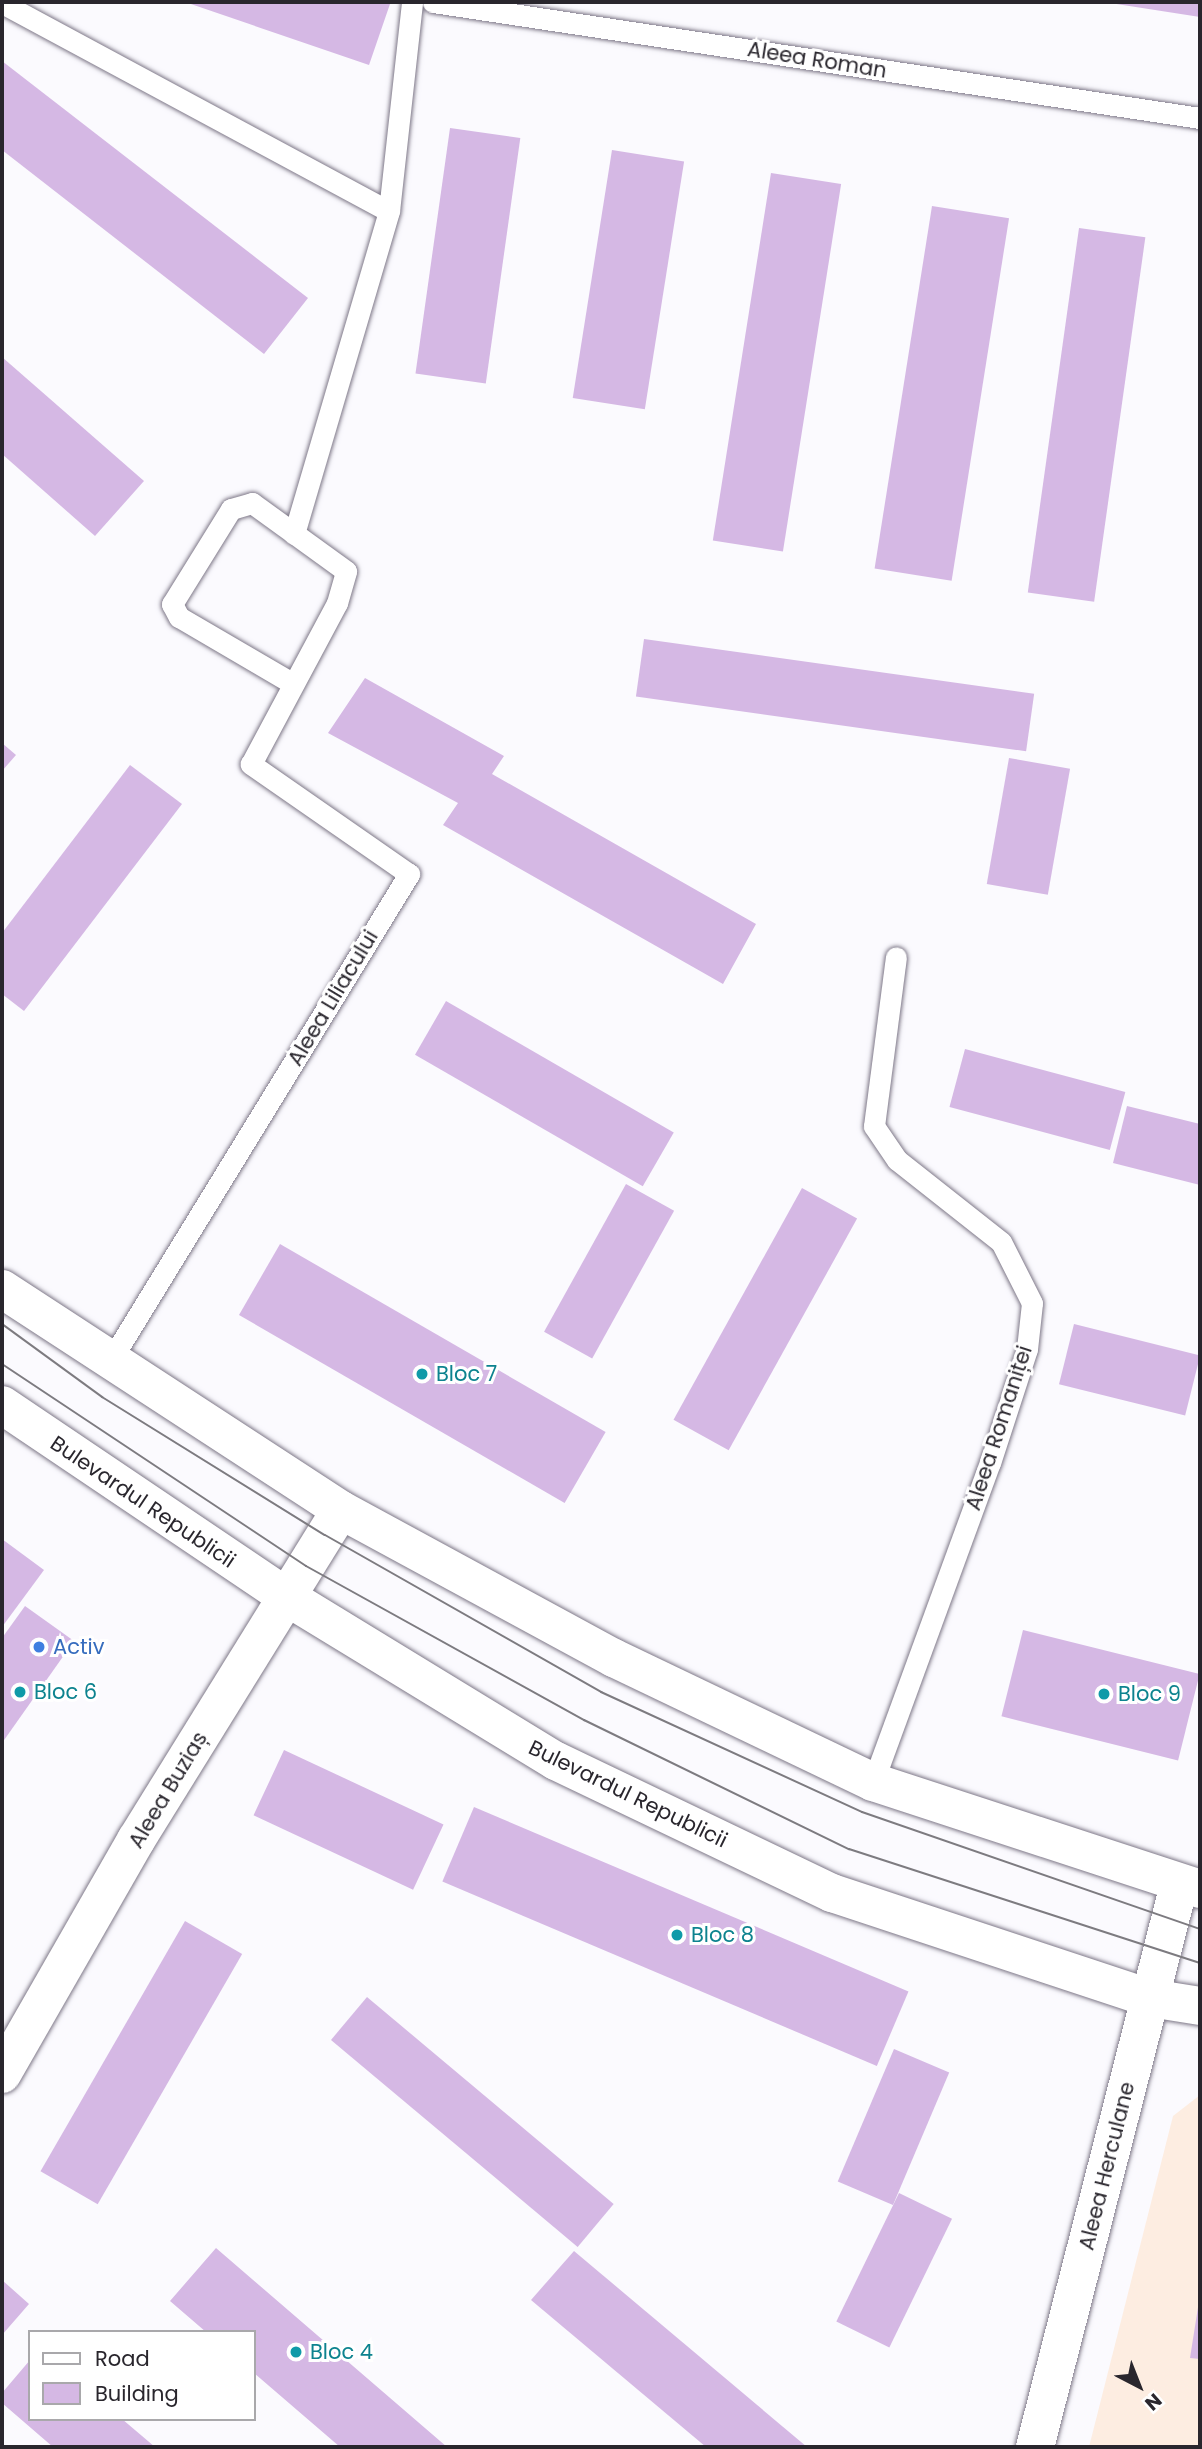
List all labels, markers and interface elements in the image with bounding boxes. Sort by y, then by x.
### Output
street label: Aleea Roman [746,37,888,83]
street label: Aleea Liliacului [283,926,383,1070]
street label: Aleea Romaniței [960,1342,1038,1514]
place label: Bloc 7 [436,1361,497,1387]
marker: Bloc 7 [414,1366,430,1382]
street label: Bulevardul Republicii [46,1431,240,1573]
place label: Activ [53,1634,104,1660]
marker: Activ [31,1639,47,1655]
place label: Bloc 6 [34,1679,97,1705]
place label: Bloc 9 [1118,1681,1181,1707]
marker: Bloc 6 [12,1684,28,1700]
marker: Bloc 9 [1096,1686,1112,1702]
street label: Aleea Buziaș [123,1727,213,1853]
street label: Bulevardul Republicii [525,1735,731,1853]
place label: Bloc 8 [691,1922,754,1948]
marker: Bloc 8 [669,1927,685,1943]
street label: Aleea Herculane [1074,2079,1140,2253]
legend [28,2330,256,2421]
place label: Bloc 4 [310,2339,373,2365]
text: Road [95,2344,150,2373]
marker: Bloc 4 [288,2344,304,2360]
north arrow [1104,2351,1174,2421]
text: Building [95,2379,179,2408]
text: N [1139,2387,1168,2417]

